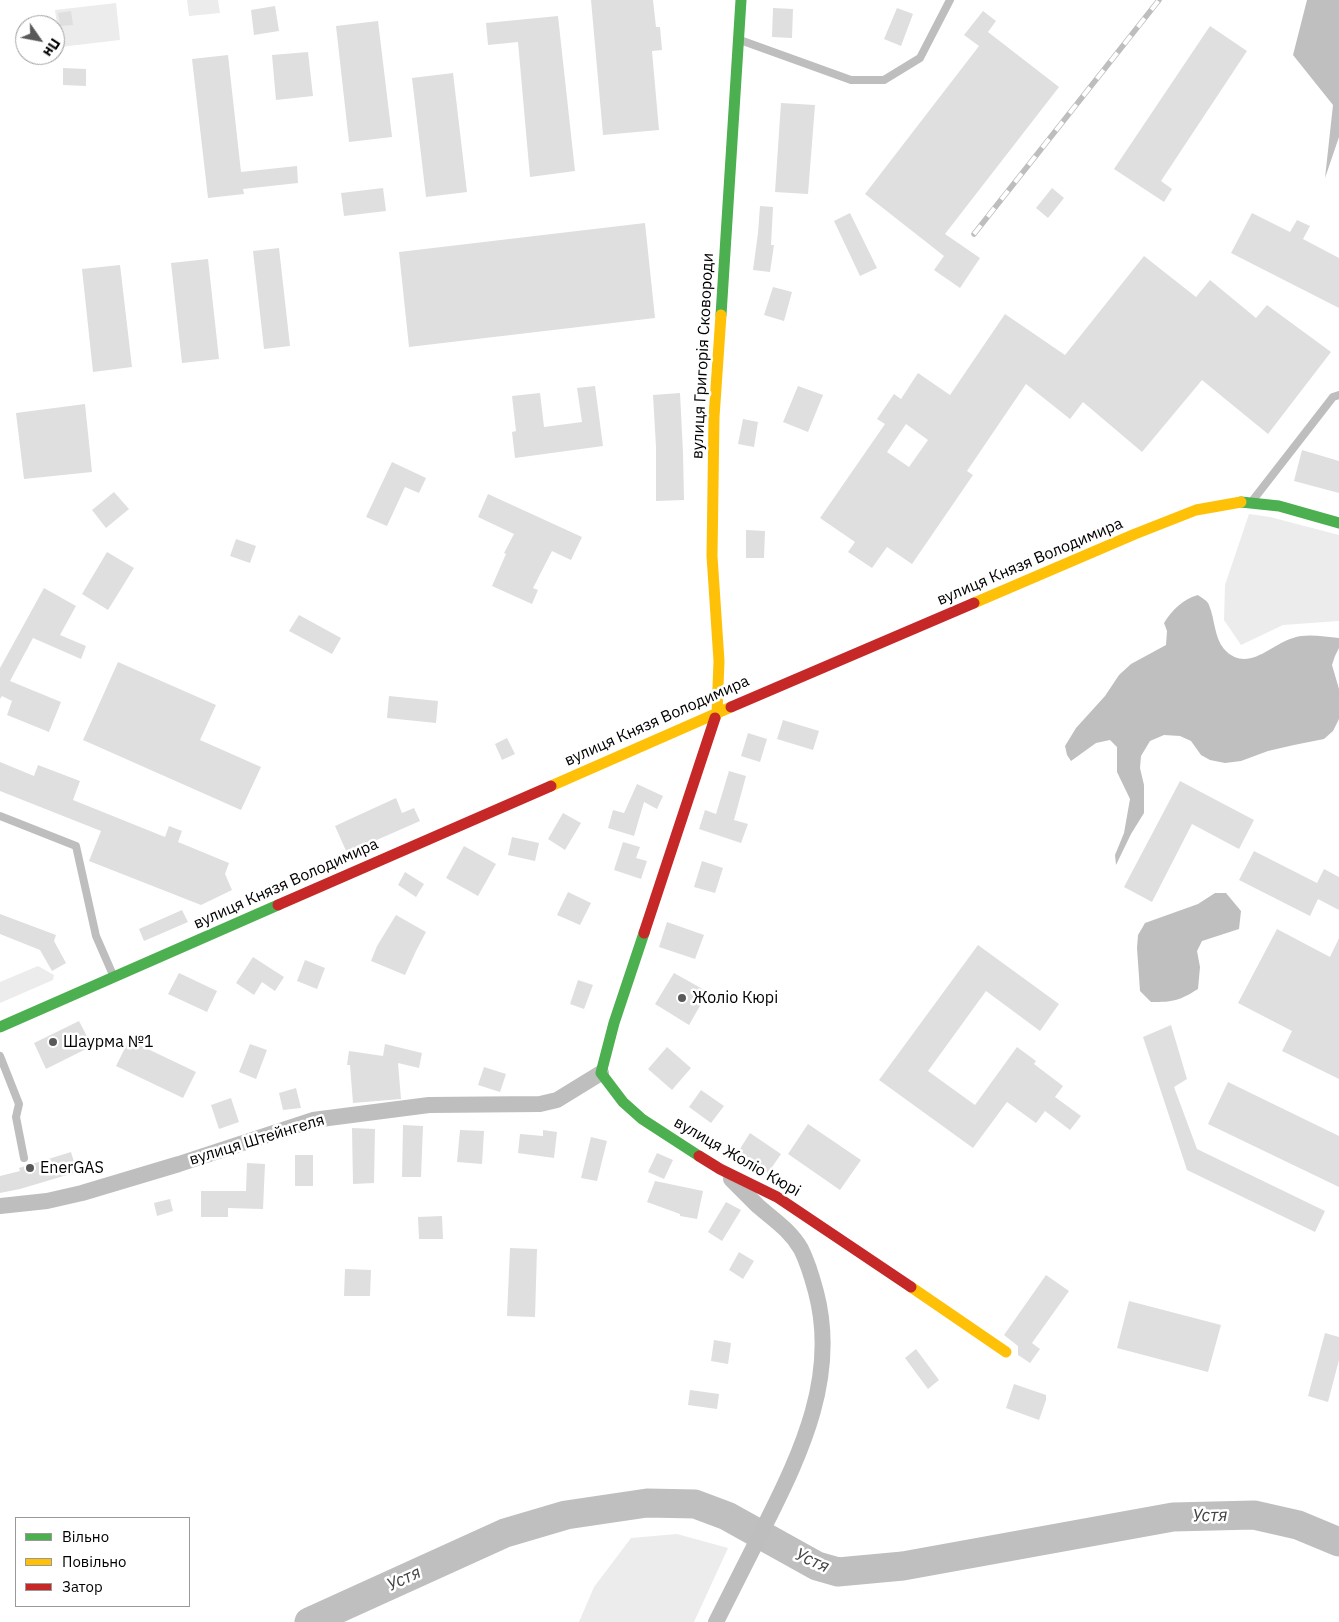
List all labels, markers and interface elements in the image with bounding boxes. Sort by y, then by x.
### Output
north arrow [15,15,65,65]
text: Пн [39,35,64,60]
street label: вулиця Григорія Сковороди [688,252,718,460]
street label: вулиця Князя Володимира [934,514,1126,610]
street label: вулиця Князя Володимира [562,672,752,770]
street label: вулиця Князя Володимира [191,835,381,933]
place label: Жоліо Кюрі [692,988,778,1008]
marker: Жоліо Кюрі [676,992,688,1004]
place label: Шаурма №1 [63,1032,154,1052]
marker: Шаурма №1 [47,1036,59,1048]
street label: вулиця Штейнгеля [187,1110,327,1170]
street label: вулиця Жоліо Кюрі [670,1113,804,1201]
place label: EnerGAS [40,1158,104,1178]
marker: EnerGAS [24,1162,36,1174]
water label: Устя [1192,1505,1228,1527]
legend [15,1517,190,1607]
text: Вільно [62,1527,109,1546]
water label: Устя [791,1544,833,1578]
text: Повільно [62,1552,126,1571]
water label: Устя [383,1562,425,1596]
text: Затор [62,1577,103,1596]

